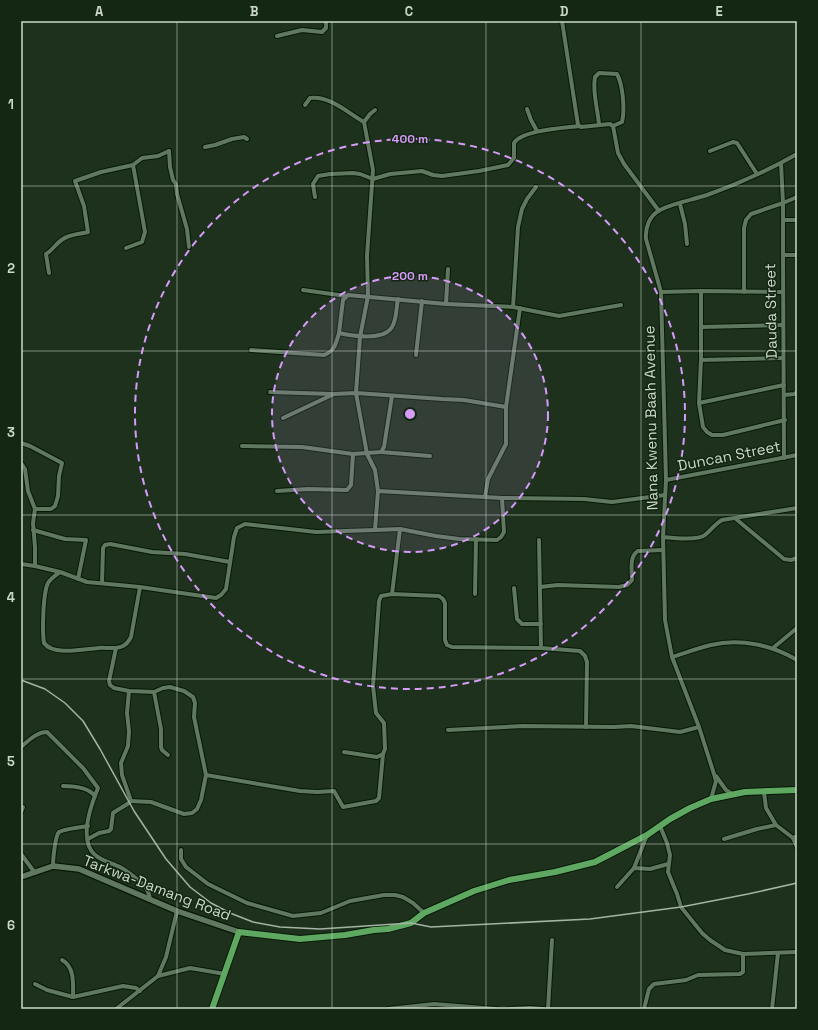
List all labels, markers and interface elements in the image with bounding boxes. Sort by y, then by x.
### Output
text: A [95,3,104,20]
text: B [250,3,259,20]
text: C [405,3,413,20]
text: D [560,3,569,20]
text: E [715,3,723,20]
text: 1 [8,96,14,113]
text: 400 m [392,131,428,147]
text: 2 [7,260,15,277]
street label: Dauda Street [760,263,781,359]
text: 200 m [392,268,428,284]
street label: Nana Kwenu Baah Avenue [639,325,662,511]
centre of rings [403,407,417,421]
text: 3 [7,424,15,441]
street label: Duncan Street [676,436,782,475]
text: 4 [7,589,15,606]
text: 5 [7,753,15,770]
street label: Tarkwa-Damang Road [81,851,234,924]
text: 6 [7,917,15,934]

